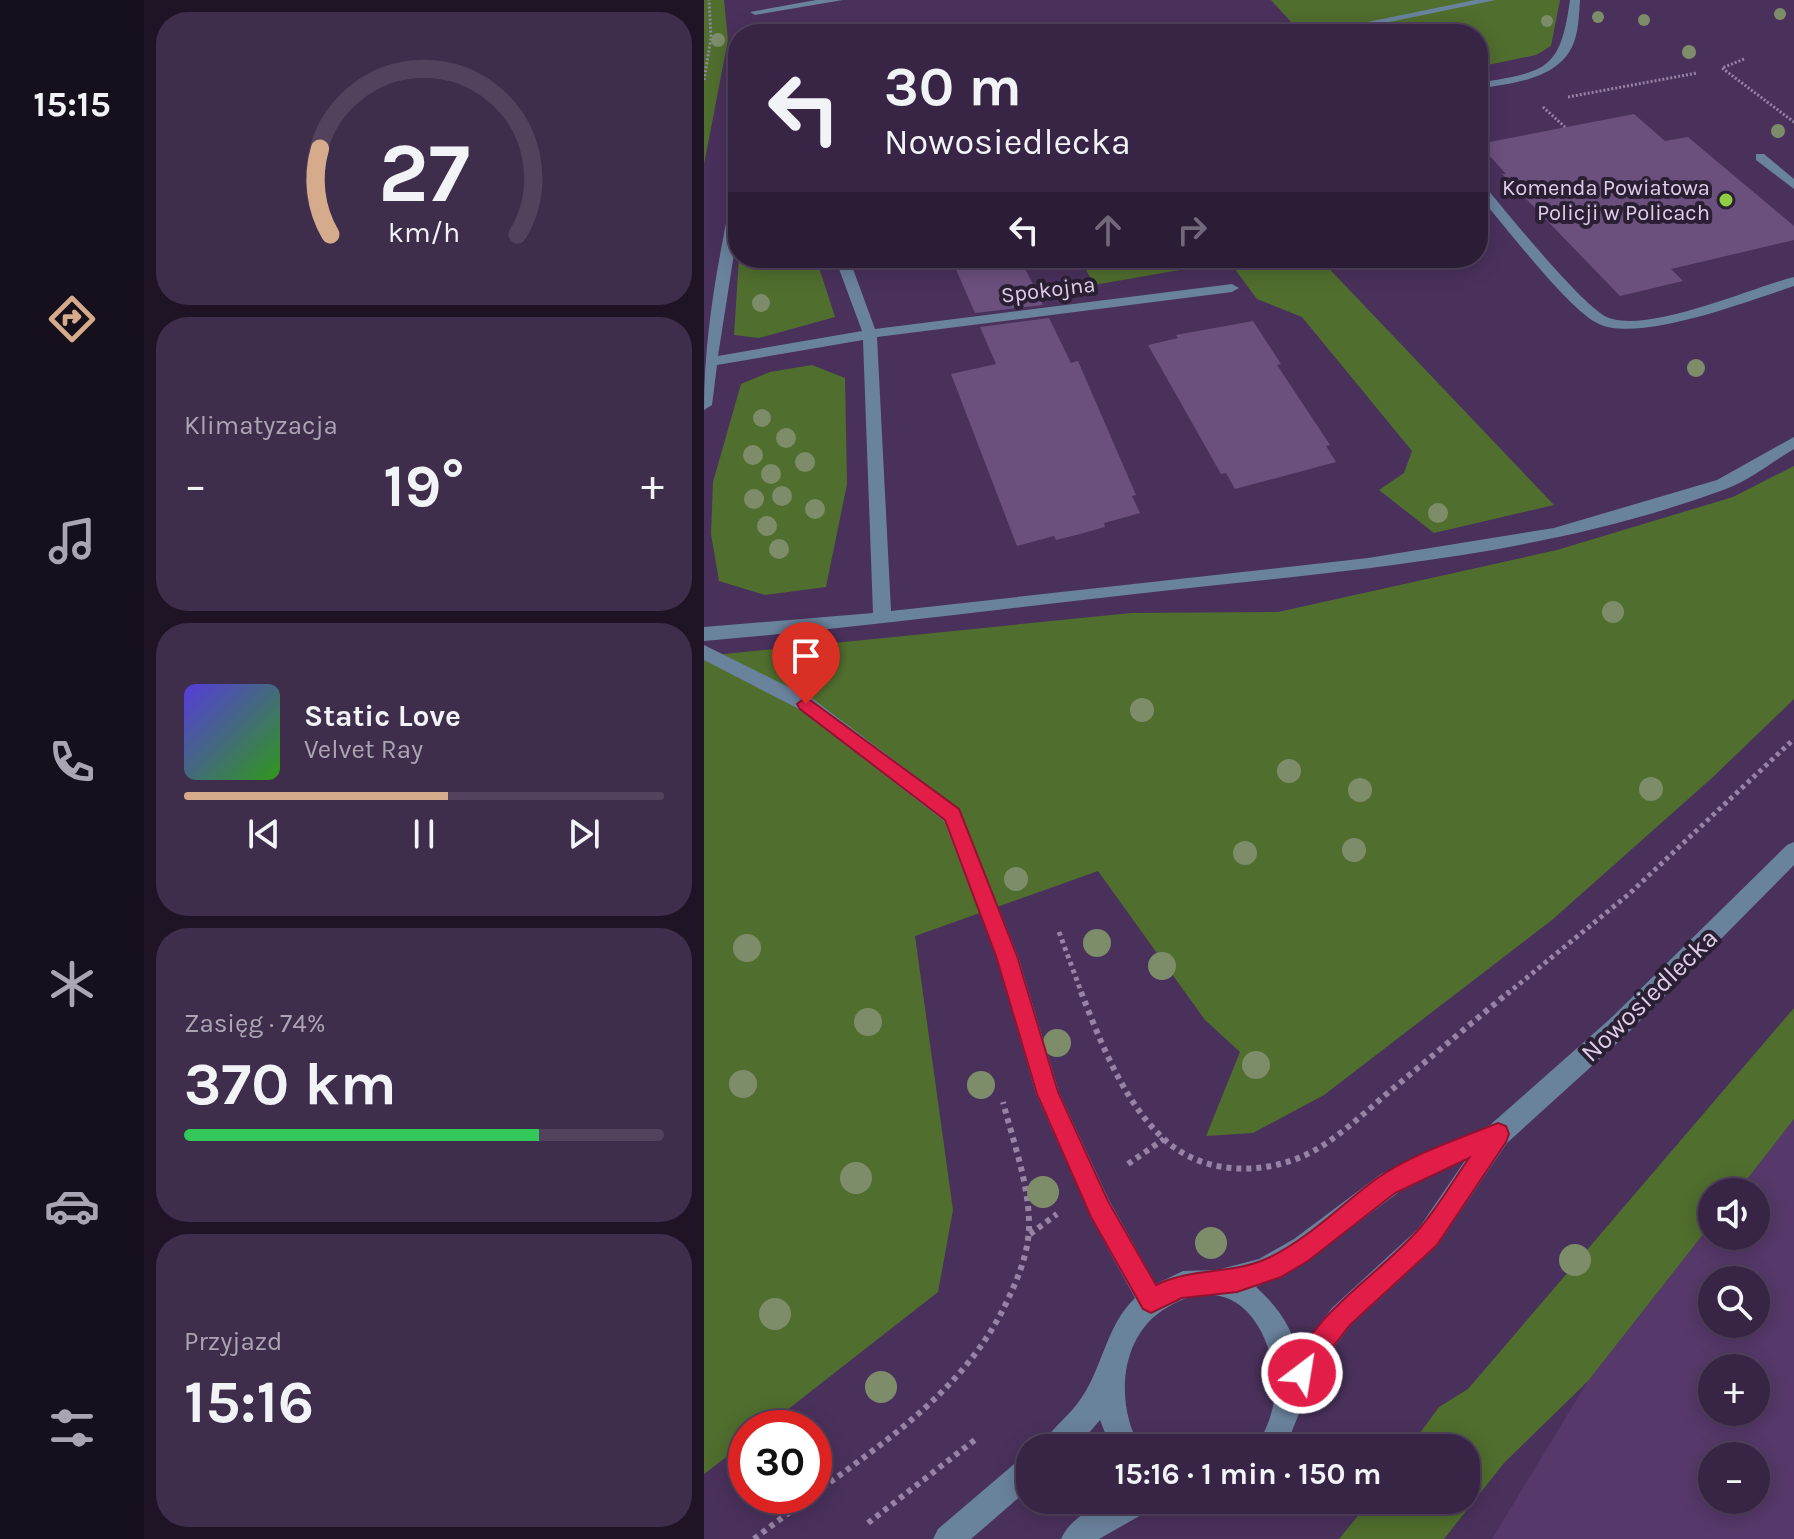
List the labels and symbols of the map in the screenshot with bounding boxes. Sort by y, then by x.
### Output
place label: Komenda Powiatowa Policji w Policach [1502,175,1710,226]
marker: Komenda Powiatowa Policji w Policach [1717,191,1735,209]
street label: Spokojna [999,271,1097,309]
pin [772,622,840,704]
street label: Nowosiedlecka [1574,922,1724,1068]
position arrow [1260,1331,1344,1415]
speed limit sign: 30 [728,1410,832,1514]

